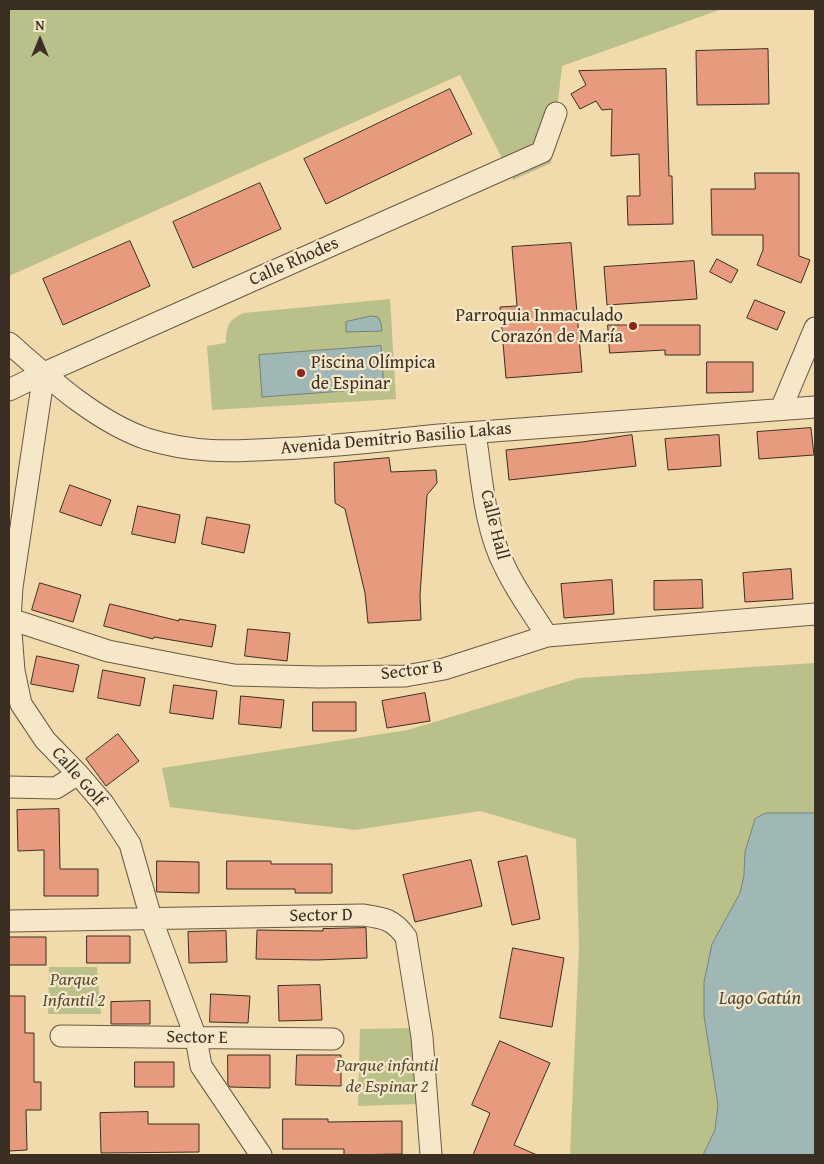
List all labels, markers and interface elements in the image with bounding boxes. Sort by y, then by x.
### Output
north arrow [15,15,65,65]
text: N [35,15,45,35]
street label: Calle Rhodes [246,233,342,291]
place label: Parroquia Inmaculado Corazón de María [455,305,623,348]
marker: Parroquia Inmaculado Corazón de María [627,320,639,332]
place label: Piscina Olímpica de Espinar [311,352,435,394]
marker: Piscina Olímpica de Espinar [295,367,307,379]
street label: Avenida Demitrio Basilio Lakas [280,418,512,460]
street label: Calle Hall [475,488,513,562]
street label: Sector B [380,656,444,686]
street label: Calle Golf [46,743,110,811]
street label: Sector D [289,905,353,927]
park label: Parque Infantil 2 [43,969,105,1012]
water label: Lago Gatún [719,988,801,1010]
street label: Sector E [166,1027,228,1049]
park label: Parque infantil de Espinar 2 [336,1055,438,1098]

